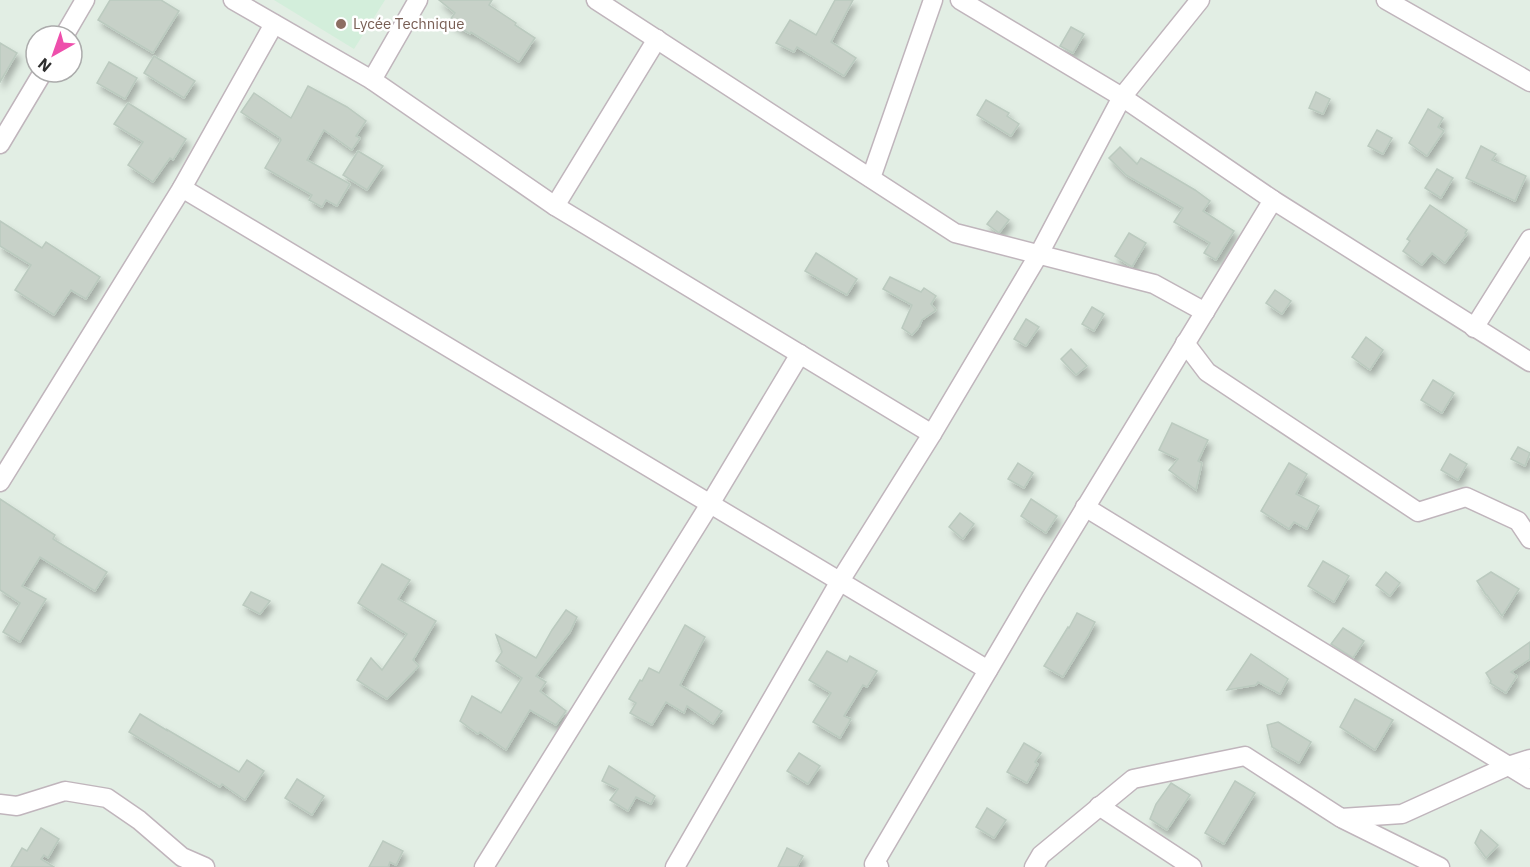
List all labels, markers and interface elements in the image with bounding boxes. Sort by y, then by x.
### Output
place label: Lycée Technique [353,14,464,33]
marker: Lycée Technique [334,17,348,31]
north arrow [24,24,84,84]
text: N [33,54,55,77]

